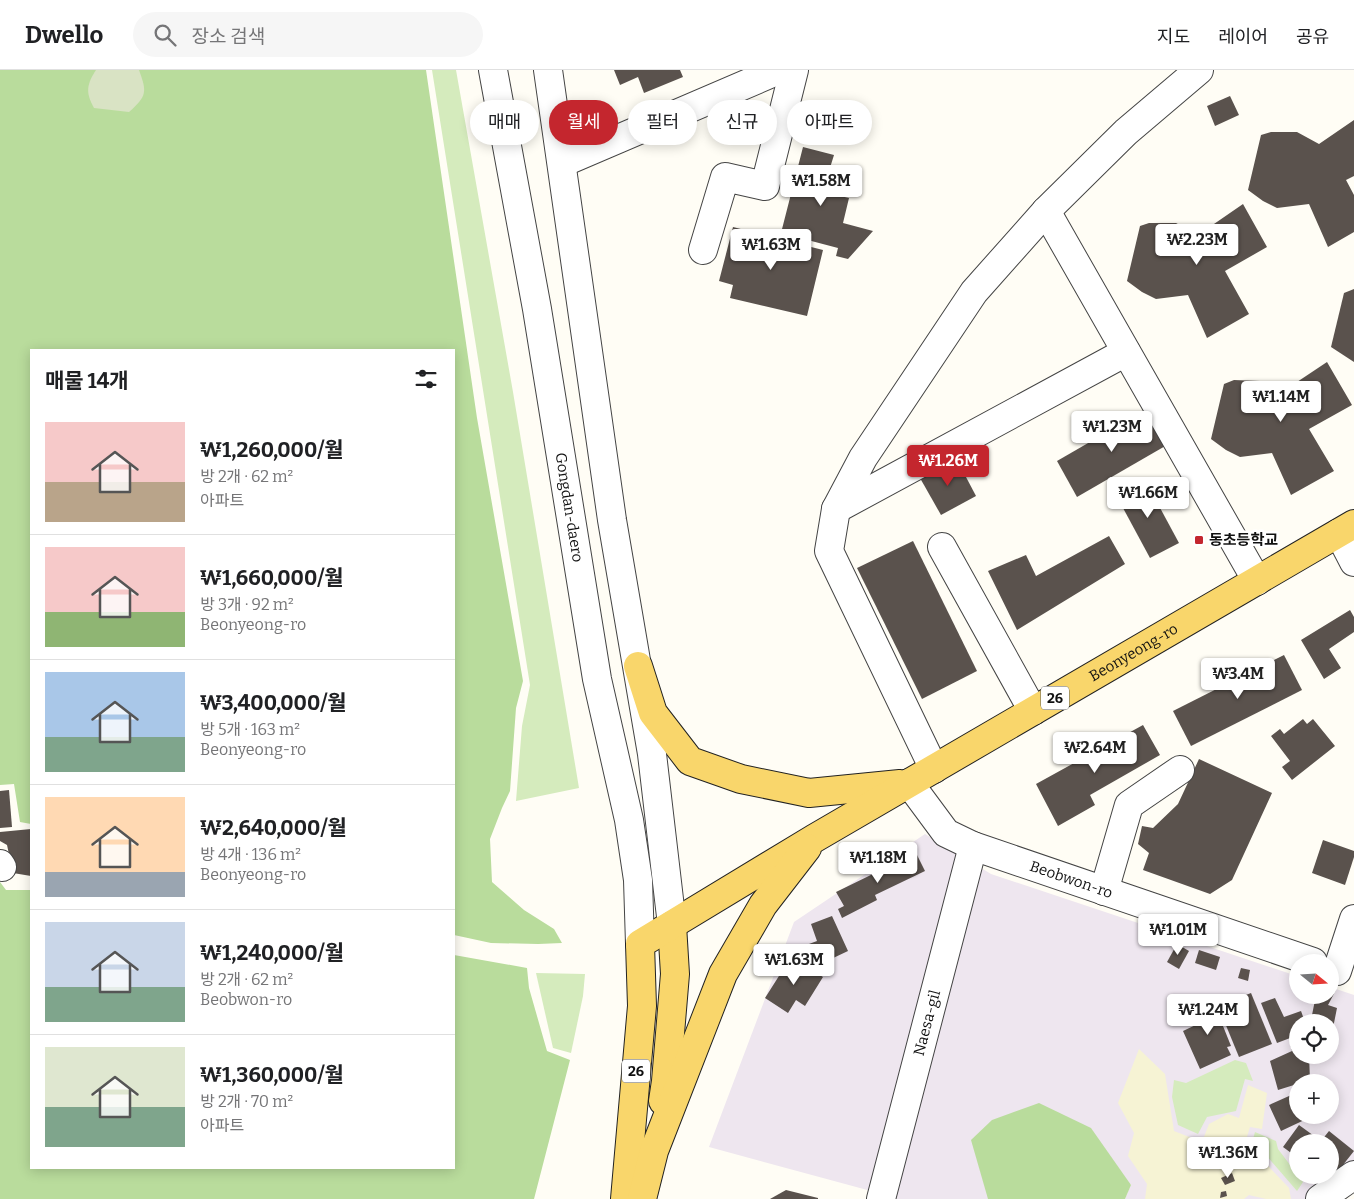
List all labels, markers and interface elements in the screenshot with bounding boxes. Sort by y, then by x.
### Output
search box [133,12,483,57]
text: Dwello [25,21,103,49]
icon: search [151,21,179,49]
text: 장소 검색 [191,25,265,48]
text: 지도 [1157,26,1190,48]
text: 레이어 [1218,26,1268,48]
text: 공유 [1296,26,1329,48]
chip: 매매 [470,100,539,145]
chip: 월세 [549,100,618,145]
chip: 필터 [628,100,697,145]
chip: 신규 [707,100,777,145]
chip: 아파트 [787,100,872,145]
pin: ₩1.58M [780,164,862,207]
text: ₩1.58M [791,171,851,190]
pin: ₩2.23M [1156,224,1238,266]
pin: ₩1.63M [730,228,812,271]
text: ₩2.23M [1166,230,1228,249]
text: ₩1.63M [741,235,801,254]
icon: filters [412,365,440,393]
text: 매물 14개 [45,368,129,394]
pin: ₩1.14M [1240,380,1322,423]
text: ₩1.14M [1252,387,1310,406]
pin: ₩1.23M [1071,410,1153,453]
text: ₩1.23M [1082,417,1142,436]
text: ₩1,260,000/월 [200,437,344,463]
icon: home [85,442,145,502]
pin: ₩1.26M [907,444,989,487]
street label: Gongdan-daero [551,451,587,563]
text: ₩1.26M [918,451,978,470]
text: 방 2개 · 62 m² [200,467,293,486]
pin: ₩1.66M [1107,476,1189,519]
text: ₩1.66M [1118,483,1178,502]
text: 아파트 [200,491,244,510]
place label: 동초등학교 [1209,531,1278,549]
marker: 동초등학교 [1193,534,1205,546]
text: ₩1,660,000/월 [200,565,344,591]
icon: home [85,567,145,627]
text: 방 3개 · 92 m² [200,595,294,614]
text: Beonyeong-ro [200,615,306,634]
street label: Beonyeong-ro [1086,620,1181,685]
pin: ₩3.4M [1203,658,1273,700]
text: ₩3.4M [1212,664,1264,683]
road number: 26 [1041,686,1069,710]
text: ₩3,400,000/월 [200,690,347,716]
icon: home [85,692,145,752]
text: 방 5개 · 163 m² [200,720,300,739]
pin: ₩2.64M [1054,732,1136,774]
text: ₩2.64M [1064,738,1126,757]
text: Beonyeong-ro [200,740,306,759]
text: ₩2,640,000/월 [200,815,347,841]
icon: home [85,817,145,877]
pin: ₩1.18M [837,842,919,884]
text: 방 4개 · 136 m² [200,845,301,864]
text: ₩1.18M [849,848,907,867]
street label: Beobwon-ro [1027,857,1115,902]
text: Beonyeong-ro [200,865,306,884]
pin: ₩1.01M [1137,914,1219,956]
text: ₩1.01M [1149,920,1207,939]
text: ₩1,240,000/월 [200,940,344,966]
icon: home [85,942,145,1002]
pin: ₩1.63M [753,944,835,986]
text: ₩1.63M [764,950,824,969]
north arrow [1289,954,1339,1004]
map controls [1289,954,1339,1184]
text: 방 2개 · 62 m² [200,970,293,989]
street label: Naesa-gil [910,988,944,1058]
text: Beobwon-ro [200,990,292,1009]
pin: ₩1.24M [1167,994,1249,1036]
text: ₩1.24M [1178,1000,1238,1019]
button: locate [1289,1014,1339,1064]
road number: 26 [622,1059,650,1082]
text: ₩1,360,000/월 [200,1062,344,1088]
icon: home [85,1067,145,1127]
button: + [1289,1074,1339,1124]
text: 방 2개 · 70 m² [200,1092,293,1111]
text: 아파트 [200,1116,244,1135]
button: − [1289,1134,1339,1184]
pin: ₩1.36M [1187,1136,1269,1179]
text: ₩1.36M [1198,1143,1258,1162]

